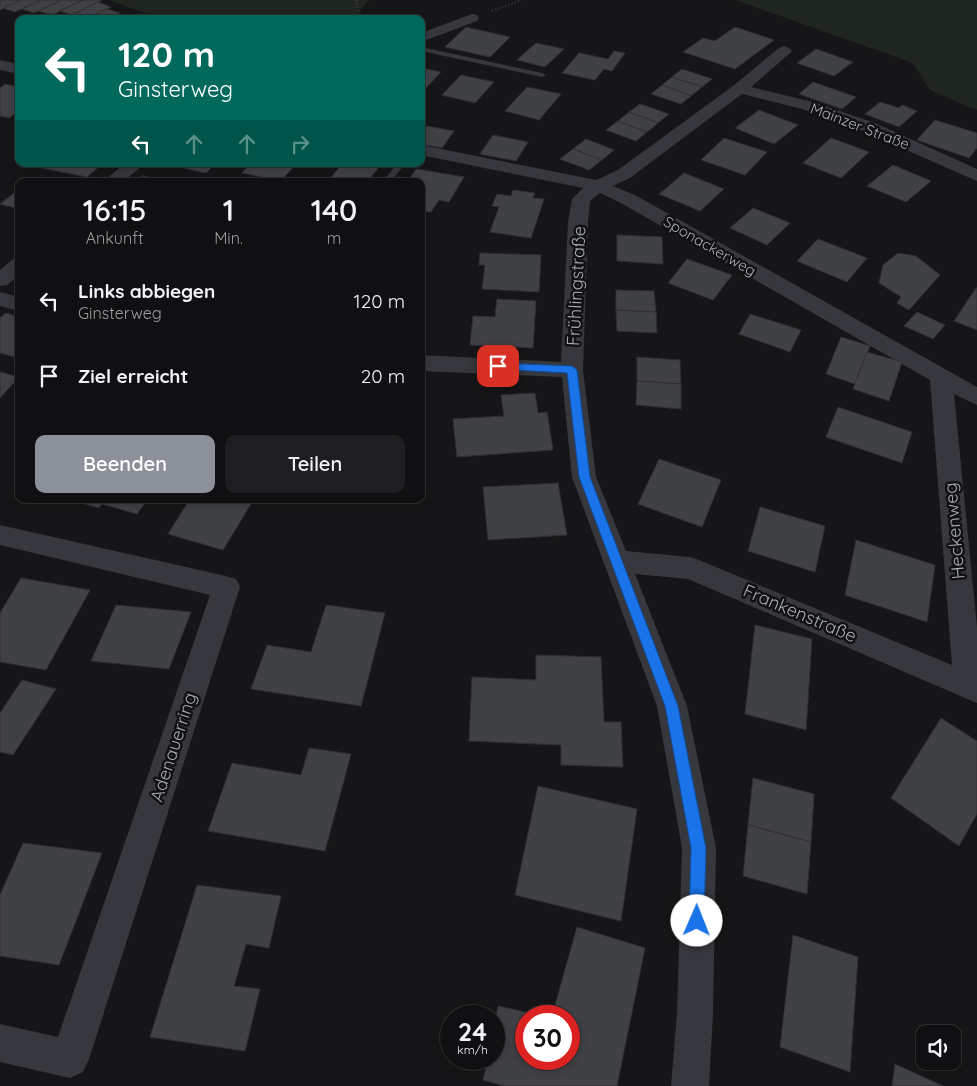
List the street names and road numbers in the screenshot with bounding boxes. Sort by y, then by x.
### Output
street label: Mainzer Straße [808,98,912,154]
street label: Sponackerweg [660,212,760,280]
street label: Frühlingstraße [561,225,591,347]
street label: Heckenweg [938,482,970,580]
street label: Frankenstraße [740,579,860,647]
street label: Adenauerring [145,689,201,805]

